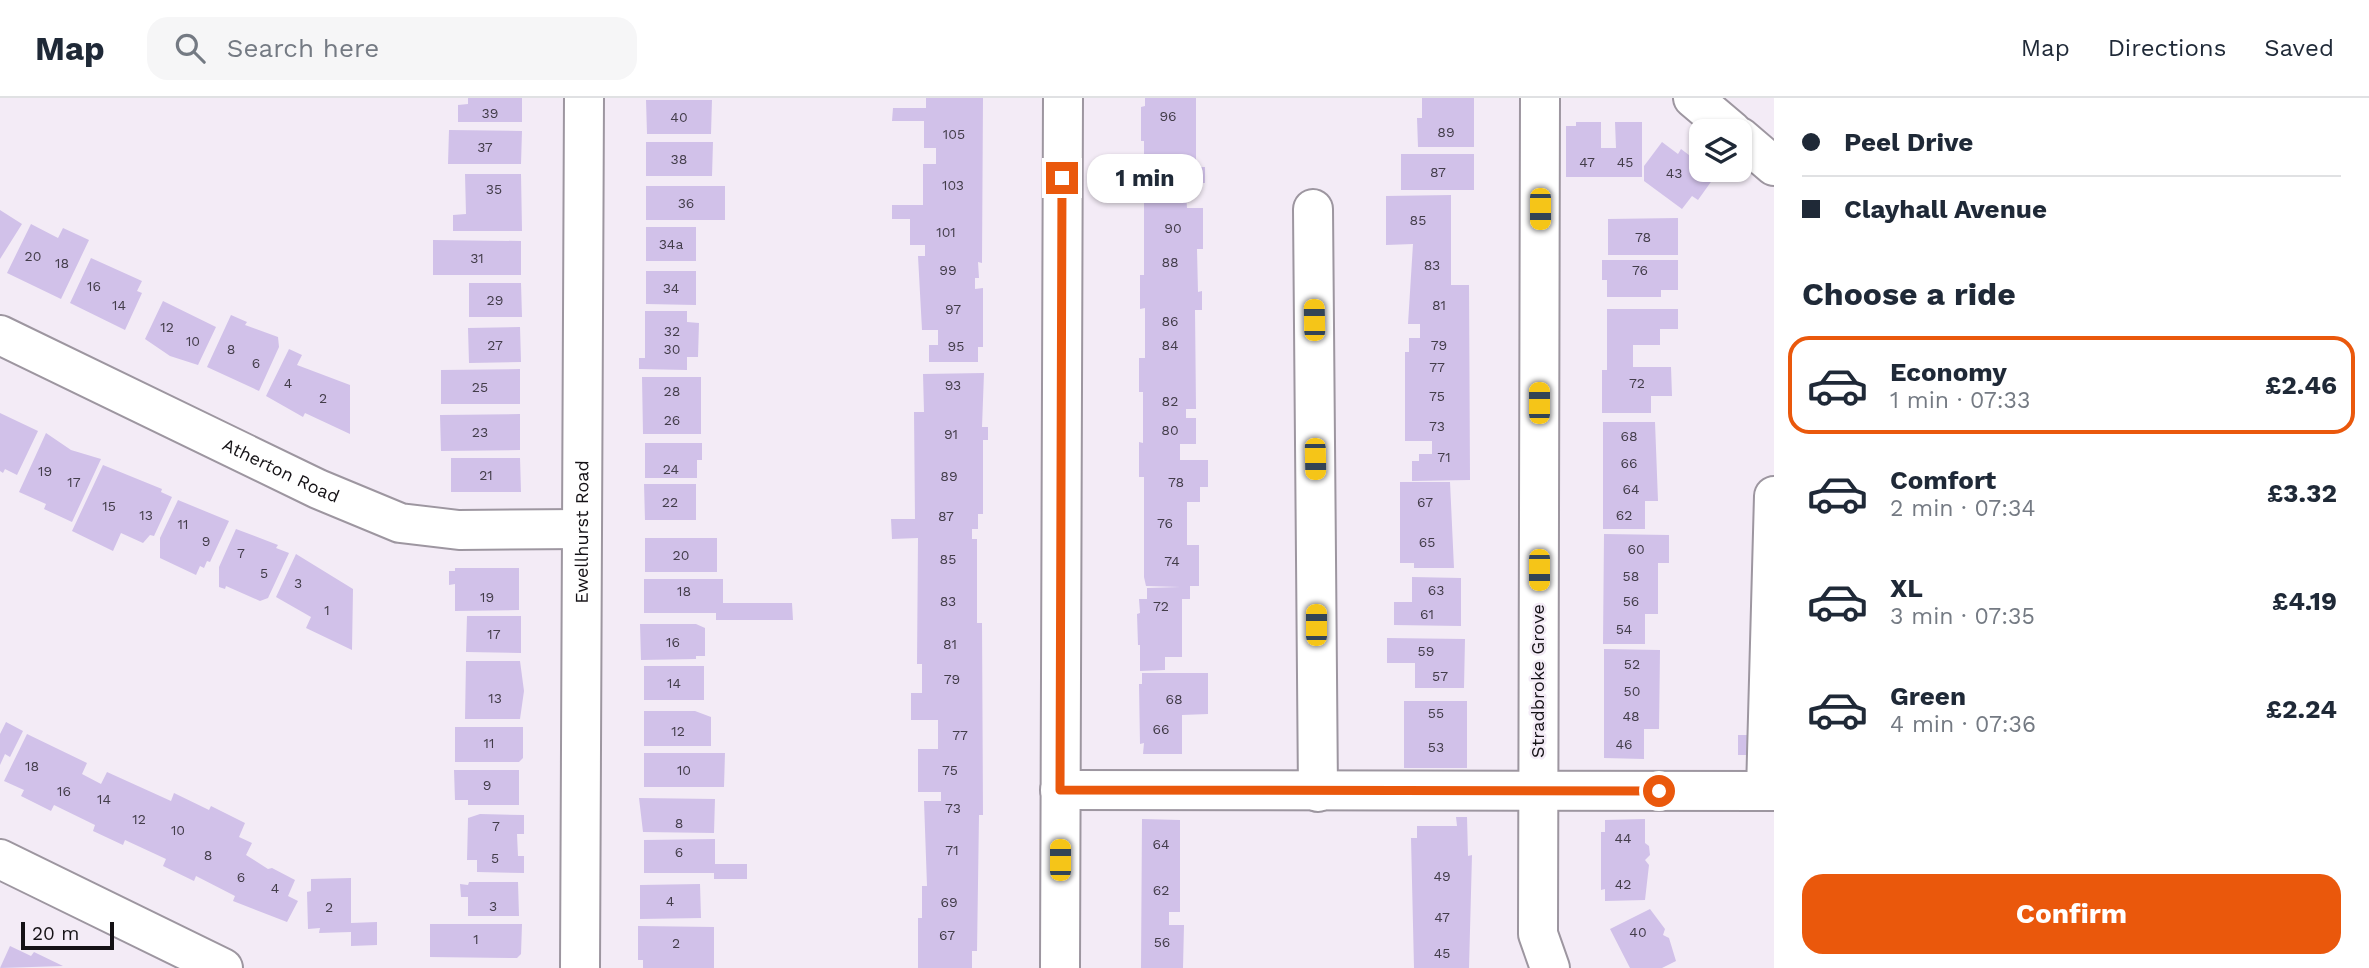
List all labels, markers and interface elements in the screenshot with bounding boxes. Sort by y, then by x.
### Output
search box [147,17,637,80]
text: Map [35,29,105,68]
icon: search [171,29,209,67]
text: Search here [227,33,379,63]
text: Map [2021,34,2070,62]
text: Directions [2108,34,2226,62]
text: Saved [2264,34,2334,62]
house number: 39 [482,105,498,121]
house number: 96 [1159,108,1177,124]
house number: 40 [670,109,688,125]
map controls [1689,119,1752,182]
button: layers [1689,119,1752,182]
house number: 89 [1437,124,1455,140]
house number: 105 [943,126,965,142]
text: Peel Drive [1844,127,1973,157]
house number: 37 [477,139,493,155]
house number: 38 [671,151,687,167]
callout: 1 min [1086,154,1202,202]
house number: 47 [1579,154,1595,170]
house number: 45 [1617,154,1633,170]
route end [1046,162,1078,194]
house number: 87 [1430,164,1446,180]
text: 1 min [1115,165,1175,192]
house number: 43 [1666,165,1682,181]
house number: 103 [942,177,964,193]
house number: 35 [486,181,502,197]
car [1530,188,1551,230]
text: Clayhall Avenue [1844,194,2047,224]
house number: 36 [678,195,694,211]
house number: 85 [1410,212,1426,228]
house number: 90 [1164,220,1182,236]
house number: 101 [936,224,956,240]
house number: 78 [1635,229,1651,245]
house number: 34a [659,236,683,252]
house number: 20 [25,248,41,264]
house number: 31 [470,250,484,266]
house number: 88 [1161,254,1179,270]
house number: 18 [55,255,69,271]
house number: 83 [1424,257,1440,273]
house number: 99 [939,262,957,278]
house number: 76 [1632,262,1648,278]
text: Choose a ride [1802,275,2016,313]
house number: 16 [87,278,101,294]
house number: 34 [663,280,679,296]
house number: 29 [487,292,503,308]
house number: 14 [112,297,126,313]
house number: 81 [1432,297,1446,313]
car [1304,299,1325,341]
house number: 97 [945,301,961,317]
house number: 86 [1161,313,1179,329]
house number: 12 [160,319,174,335]
house number: 32 [664,323,680,339]
house number: 10 [186,333,200,349]
house number: 27 [487,337,503,353]
house number: 84 [1161,337,1179,353]
house number: 79 [1431,337,1447,353]
house number: 95 [948,338,964,354]
house number: 8 [227,341,235,357]
house number: 30 [664,341,680,357]
icon: car [1806,354,1869,417]
house number: 6 [252,355,260,371]
text: Economy [1890,357,2007,387]
house number: 77 [1429,359,1445,375]
text: £2.46 [2265,370,2337,400]
house number: 4 [284,375,292,391]
house number: 72 [1629,375,1645,391]
house number: 93 [945,377,961,393]
house number: 25 [472,379,488,395]
car [1529,382,1550,424]
house number: 28 [664,383,680,399]
text: 1 min · 07:33 [1890,387,2030,414]
house number: 75 [1429,388,1445,404]
house number: 2 [319,390,327,406]
house number: 82 [1162,393,1178,409]
house number: 26 [664,412,680,428]
house number: 73 [1429,418,1445,434]
house number: 80 [1161,422,1179,438]
house number: 23 [472,424,488,440]
house number: 91 [944,426,958,442]
house number: 68 [1620,428,1638,444]
street label: Atherton Road [219,433,343,507]
car [1305,438,1326,480]
house number: 71 [1437,449,1451,465]
house number: 66 [1620,455,1638,471]
street label: Ewellhurst Road [571,460,592,604]
house number: 24 [663,461,679,477]
icon: car [1806,462,1869,525]
house number: 19 [38,463,52,479]
text: Comfort [1890,465,1996,495]
house number: 21 [479,467,493,483]
house number: 89 [940,468,958,484]
house number: 17 [67,474,81,490]
house number: 78 [1168,474,1184,490]
text: £3.32 [2267,478,2337,508]
house number: 64 [1622,481,1640,497]
house number: 22 [662,494,678,510]
house number: 67 [1417,494,1433,510]
text: 2 min · 07:34 [1890,495,2035,522]
house number: 15 [102,498,116,514]
house number: 13 [139,507,153,523]
house number: 62 [1616,507,1632,523]
house number: 87 [938,508,954,524]
house number: 76 [1157,515,1173,531]
house number: 11 [178,516,188,532]
house number: 9 [202,533,210,549]
house number: 65 [1419,534,1435,550]
house number: 60 [1627,541,1645,557]
house number: 7 [237,545,245,561]
house number: 20 [673,547,689,563]
car [1529,549,1550,591]
house number: 85 [940,551,956,567]
house number: 74 [1164,553,1180,569]
house number: 5 [260,565,268,581]
house number: 58 [1623,568,1639,584]
icon: car [1806,570,1869,633]
text: XL [1890,573,1923,603]
house number: 3 [294,575,302,591]
house number: 63 [1428,582,1444,598]
house number: 18 [677,583,691,599]
text: £4.19 [2272,586,2337,616]
house number: 19 [480,589,494,605]
house number: 83 [940,593,956,609]
house number: 56 [1623,593,1639,609]
house number: 72 [1153,598,1169,614]
house number: 1 [324,602,330,618]
text: 3 min · 07:35 [1890,603,2035,630]
car [1306,604,1327,646]
street label: Stradbroke Grove [1527,604,1548,758]
house number: 61 [1420,606,1434,622]
house number: 54 [1616,621,1632,637]
house number: 17 [487,626,501,642]
house number: 16 [666,634,680,650]
house number: 81 [943,636,957,652]
house number: 59 [1418,643,1434,659]
house number: 52 [1624,656,1640,672]
house number: 57 [1432,668,1448,684]
house number: 79 [944,671,960,687]
house number: 14 [667,675,681,691]
icon: car [1806,678,1869,741]
text: Green [1890,681,1966,711]
house number: 50 [1624,683,1640,699]
house number: 13 [488,690,502,706]
house number: 68 [1165,691,1183,707]
text: £2.24 [2266,694,2337,724]
house number: 55 [1428,705,1444,721]
house number: 48 [1622,708,1640,724]
text: 4 min · 07:36 [1890,711,2036,738]
house number: 66 [1152,721,1170,737]
house number: 12 [671,723,685,739]
house number: 77 [952,727,968,743]
house number: 11 [484,735,494,751]
house number: 46 [1615,736,1633,752]
house number: 53 [1428,739,1444,755]
house number: 18 [25,758,39,774]
house number: 10 [677,762,691,778]
house number: 75 [942,762,958,778]
route start [1643,775,1675,807]
house number: 9 [483,777,491,793]
house number: 16 [57,783,71,799]
house number: 14 [97,791,111,807]
house number: 73 [945,800,961,816]
house number: 12 [132,811,146,827]
house number: 8 [675,815,683,831]
house number: 7 [492,818,500,834]
house number: 10 [171,822,185,838]
house number: 44 [1614,830,1632,846]
house number: 64 [1152,836,1170,852]
car [1050,839,1071,881]
house number: 71 [945,842,959,858]
house number: 6 [675,844,683,860]
house number: 8 [204,847,212,863]
house number: 5 [491,850,499,866]
house number: 49 [1433,868,1451,884]
house number: 6 [237,869,245,885]
button: Confirm [1802,874,2341,954]
house number: 42 [1615,876,1631,892]
house number: 4 [271,880,279,896]
house number: 62 [1153,882,1169,898]
house number: 4 [666,893,674,909]
house number: 69 [940,894,958,910]
house number: 3 [489,898,497,914]
house number: 2 [325,899,333,915]
house number: 47 [1434,909,1450,925]
scale bar [21,919,114,951]
text: 20 m [32,922,79,945]
house number: 40 [1629,924,1647,940]
house number: 67 [939,927,955,943]
house number: 1 [473,931,479,947]
house number: 56 [1154,934,1170,950]
house number: 2 [672,935,680,951]
house number: 45 [1434,945,1450,961]

